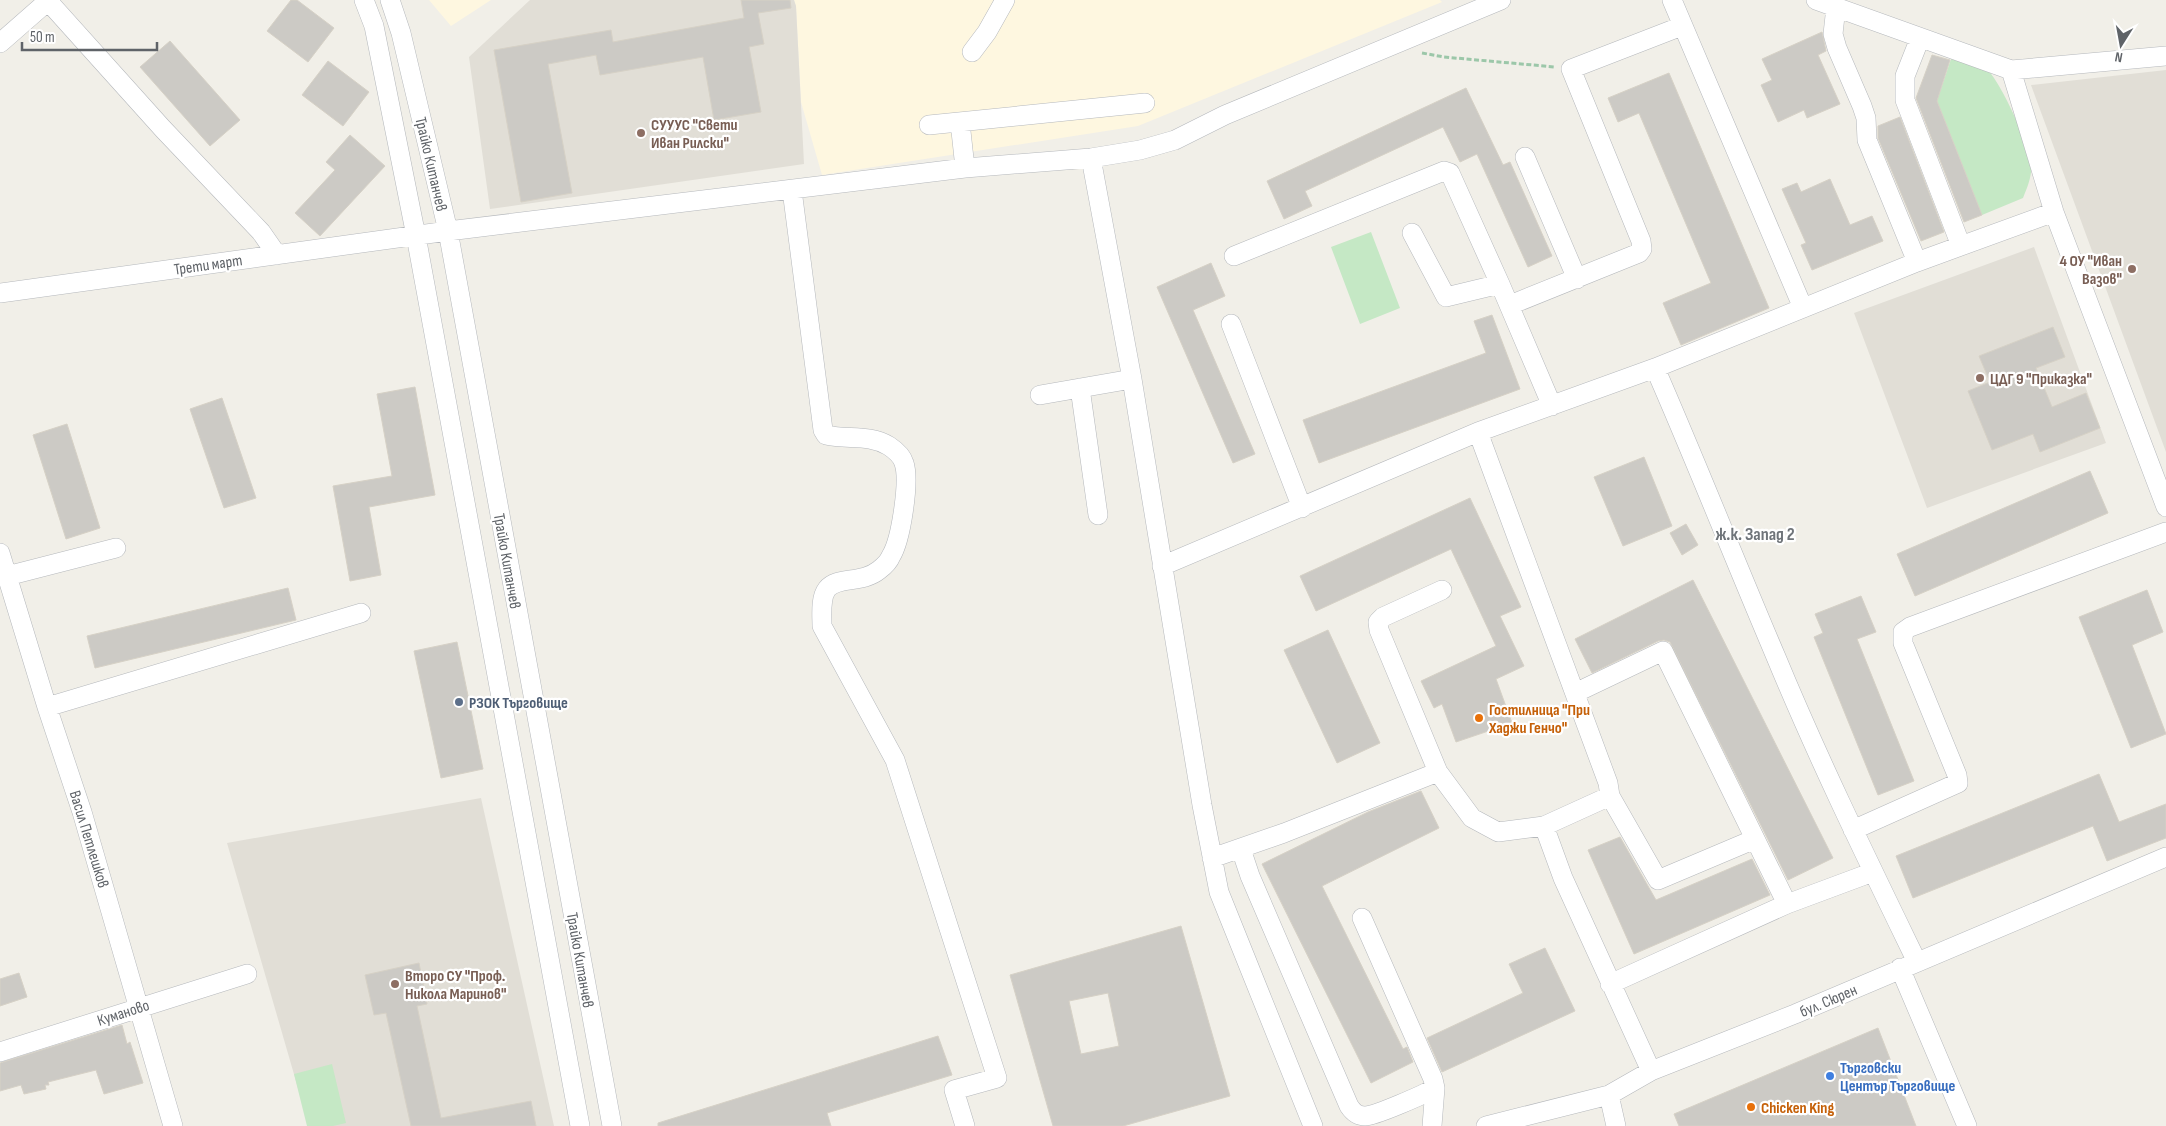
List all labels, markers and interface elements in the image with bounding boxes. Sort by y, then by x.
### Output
scale bar [22,20,158,52]
north arrow [2096,20,2146,70]
text: 50 m [30,28,55,47]
text: N [2113,48,2124,66]
street label: Трайко Китанчев [410,115,451,213]
place label: СУУУС "Свети Иван Рилски" [651,116,738,153]
marker: СУУУС "Свети Иван Рилски" [635,127,647,139]
street label: Трети март [173,251,244,280]
place label: 4 ОУ "Иван Вазов" [2059,252,2122,289]
marker: 4 ОУ "Иван Вазов" [2126,263,2138,275]
place label: ЦДГ 9 "Приказка" [1990,370,2092,389]
marker: ЦДГ 9 "Приказка" [1974,372,1986,384]
street label: Трайко Китанчев [489,512,524,610]
district label: ж.к. Запад 2 [1715,524,1795,545]
place label: РЗОК Търговище [469,694,568,713]
marker: РЗОК Търговище [453,696,465,708]
place label: Гостилница "При Хаджи Генчо" [1488,701,1590,738]
marker: Гостилница "При Хаджи Генчо" [1473,712,1485,724]
street label: Васил Петлешков [65,788,112,890]
street label: Трайко Китанчев [562,911,597,1009]
place label: Второ СУ "Проф. Никола Маринов" [405,967,507,1004]
marker: Второ СУ "Проф. Никола Маринов" [389,978,401,990]
street label: бул. Сюрен [1797,981,1860,1022]
street label: Куманово [95,996,152,1031]
place label: Търговски Център Търговище [1840,1059,1955,1096]
marker: Търговски Център Търговище [1824,1070,1836,1082]
place label: Chicken King [1761,1099,1834,1118]
marker: Chicken King [1745,1101,1757,1113]

